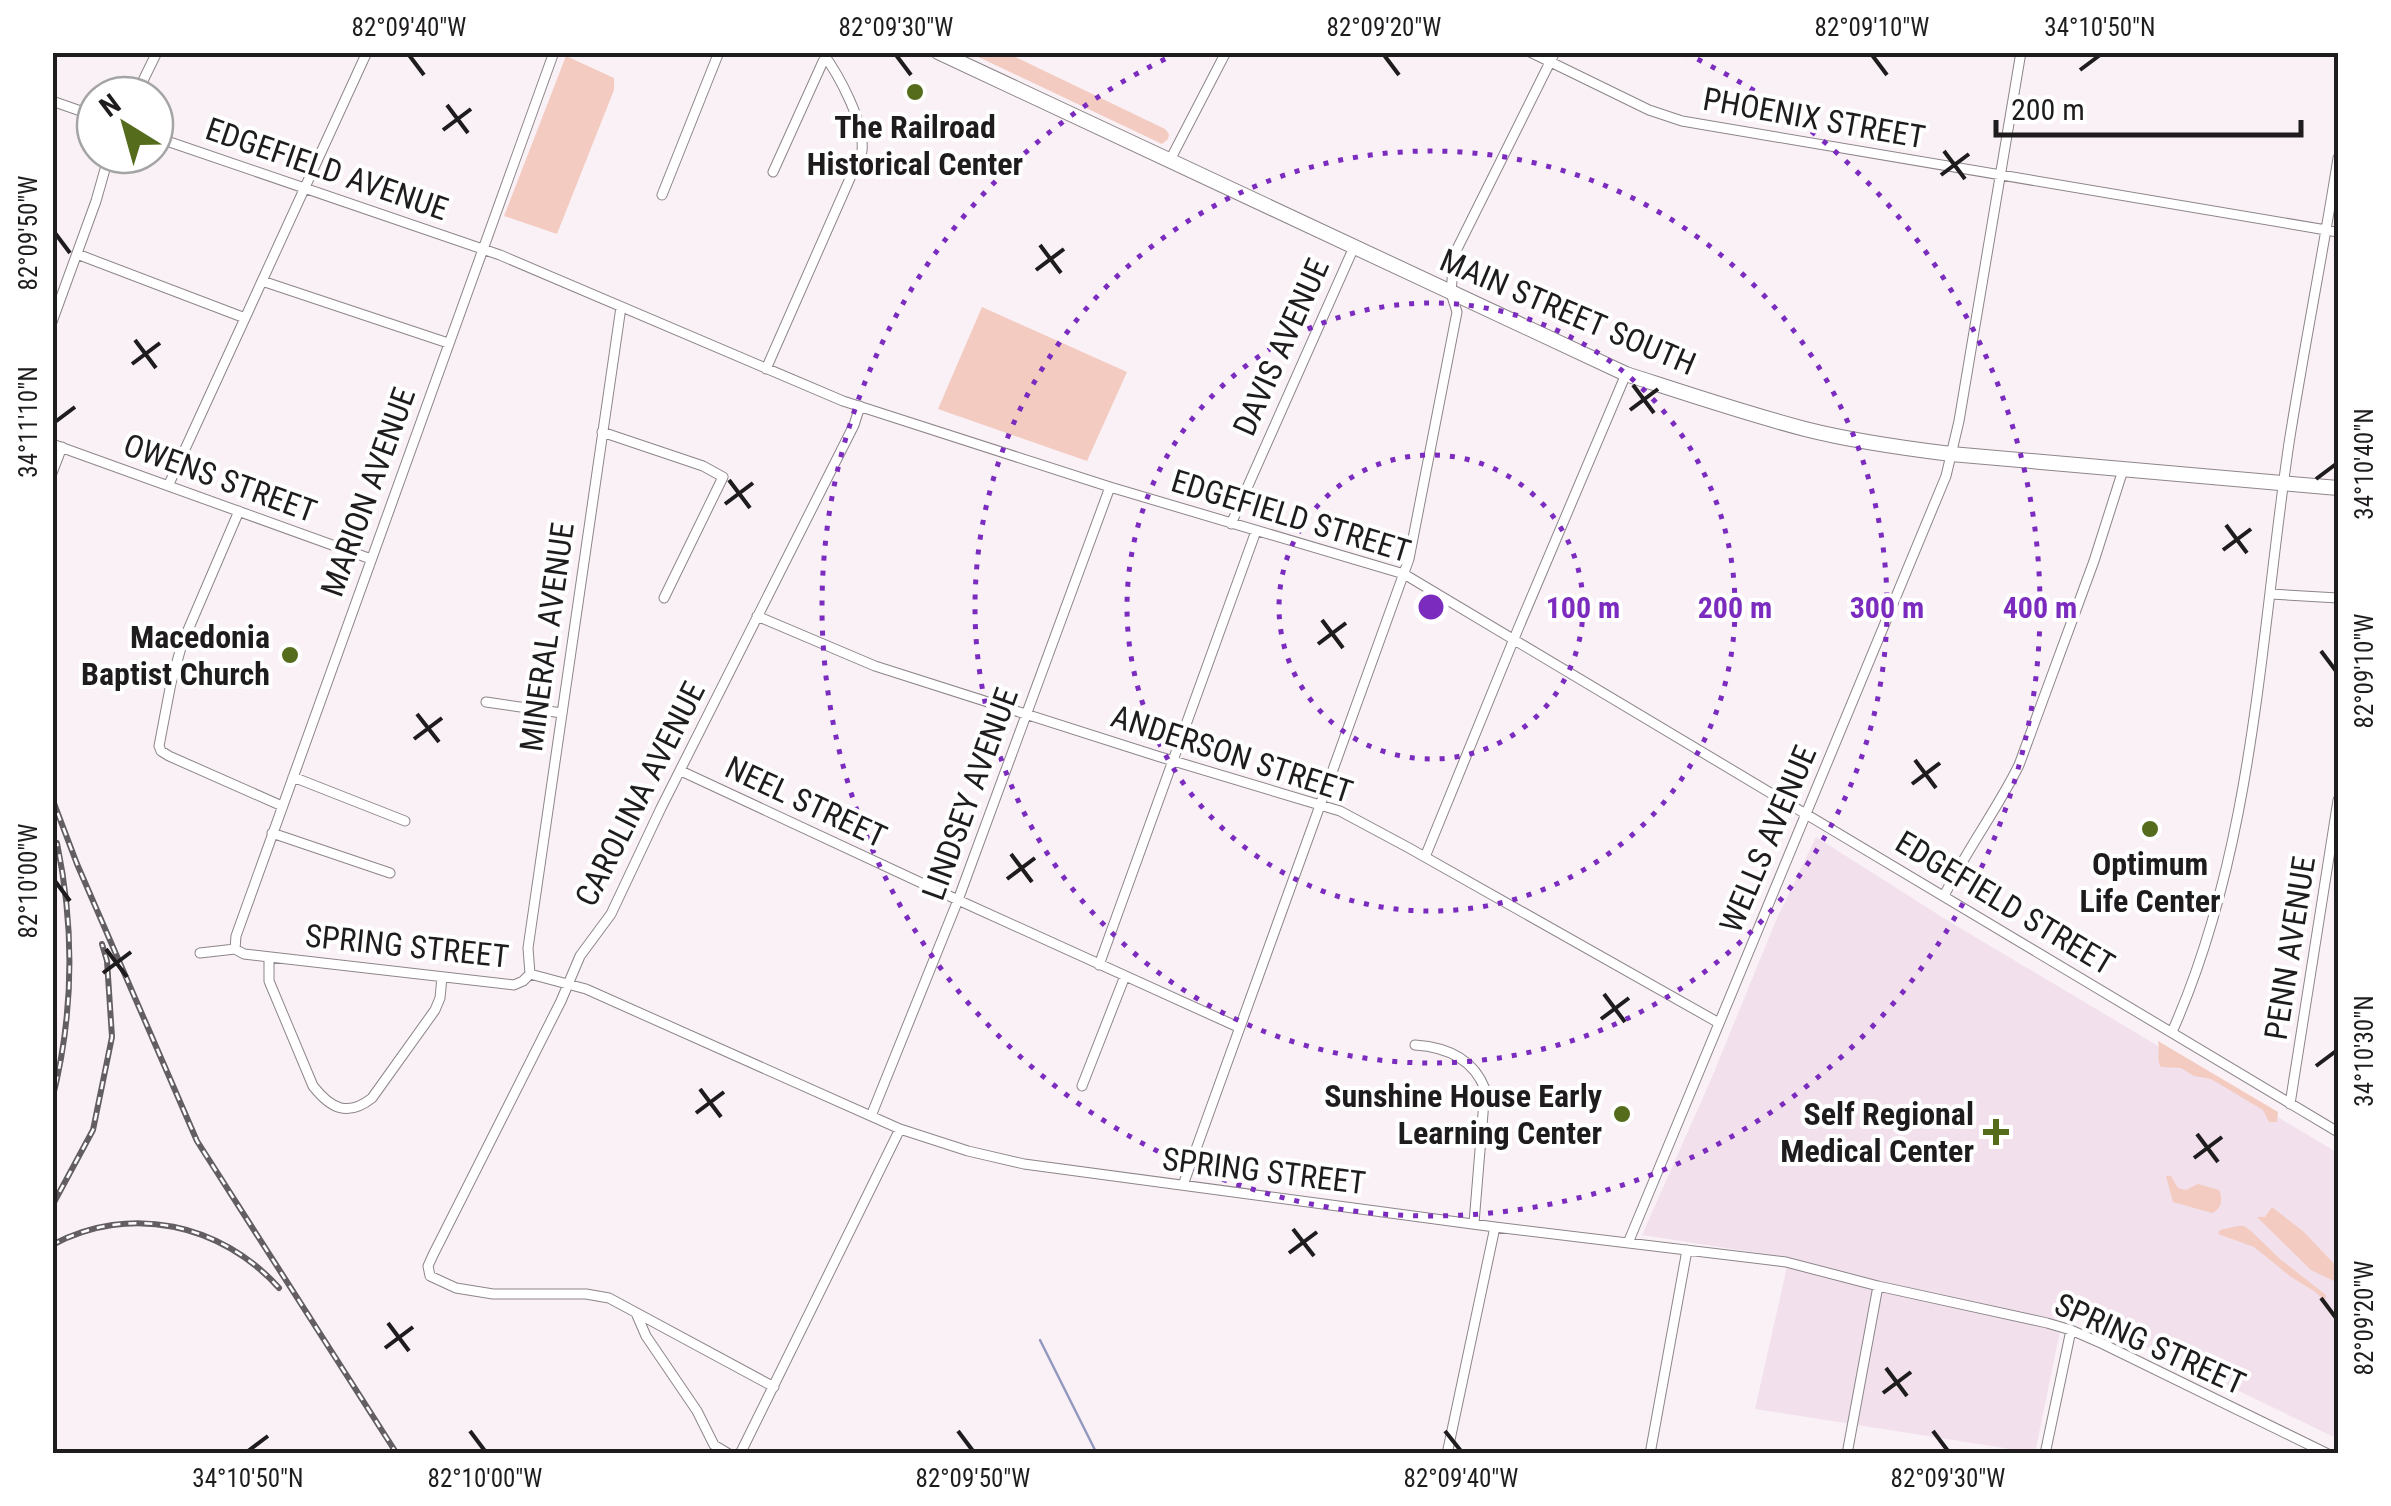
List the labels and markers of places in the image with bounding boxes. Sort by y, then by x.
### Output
marker: The Railroad Historical Center [904,81,926,103]
place label: The Railroad Historical Center [807,108,1023,183]
centre of rings [1413,589,1449,625]
place label: Macedonia Baptist Church [81,618,270,693]
marker: Macedonia Baptist Church [279,644,301,666]
marker: Optimum Life Center [2139,818,2161,840]
place label: Optimum Life Center [2079,845,2221,920]
place label: Sunshine House Early Learning Center [1324,1077,1602,1152]
place label: Self Regional Medical Center [1780,1095,1974,1170]
marker: Sunshine House Early Learning Center [1611,1103,1633,1125]
marker: Self Regional Medical Center [1983,1119,2009,1145]

